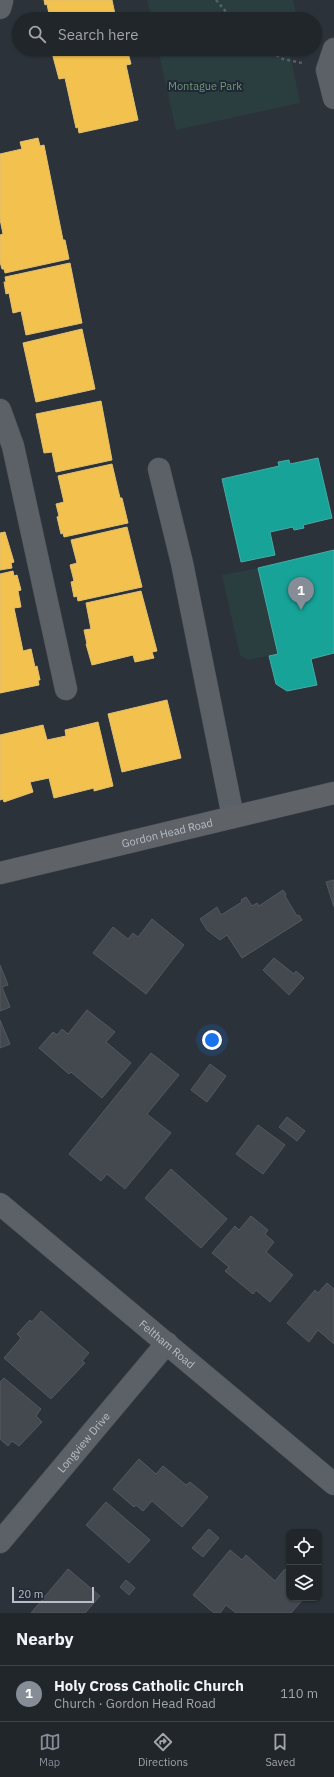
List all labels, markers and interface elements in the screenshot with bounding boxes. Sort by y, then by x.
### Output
search box [12,12,322,56]
icon: search [26,23,48,45]
text: Search here [58,25,138,44]
park label: Montague Park [168,79,242,93]
pin: 1 [288,577,314,610]
street label: Gordon Head Road [120,815,214,851]
your location [202,1030,222,1050]
street label: Feltham Road [136,1317,198,1371]
street label: Longview Drive [54,1409,113,1475]
map controls [286,1529,322,1601]
button: locate [286,1529,322,1565]
button: layers [286,1565,322,1601]
scale bar [12,1585,94,1604]
text: 20 m [18,1587,43,1601]
text: Nearby [16,1628,74,1650]
text: Holy Cross Catholic Church [54,1676,244,1695]
text: 1 [25,1685,33,1702]
text: 110 m [280,1685,318,1702]
text: Church · Gordon Head Road [54,1695,216,1712]
tab: Map [39,1731,61,1769]
tab: Directions [138,1731,188,1769]
tab: Saved [265,1731,295,1769]

